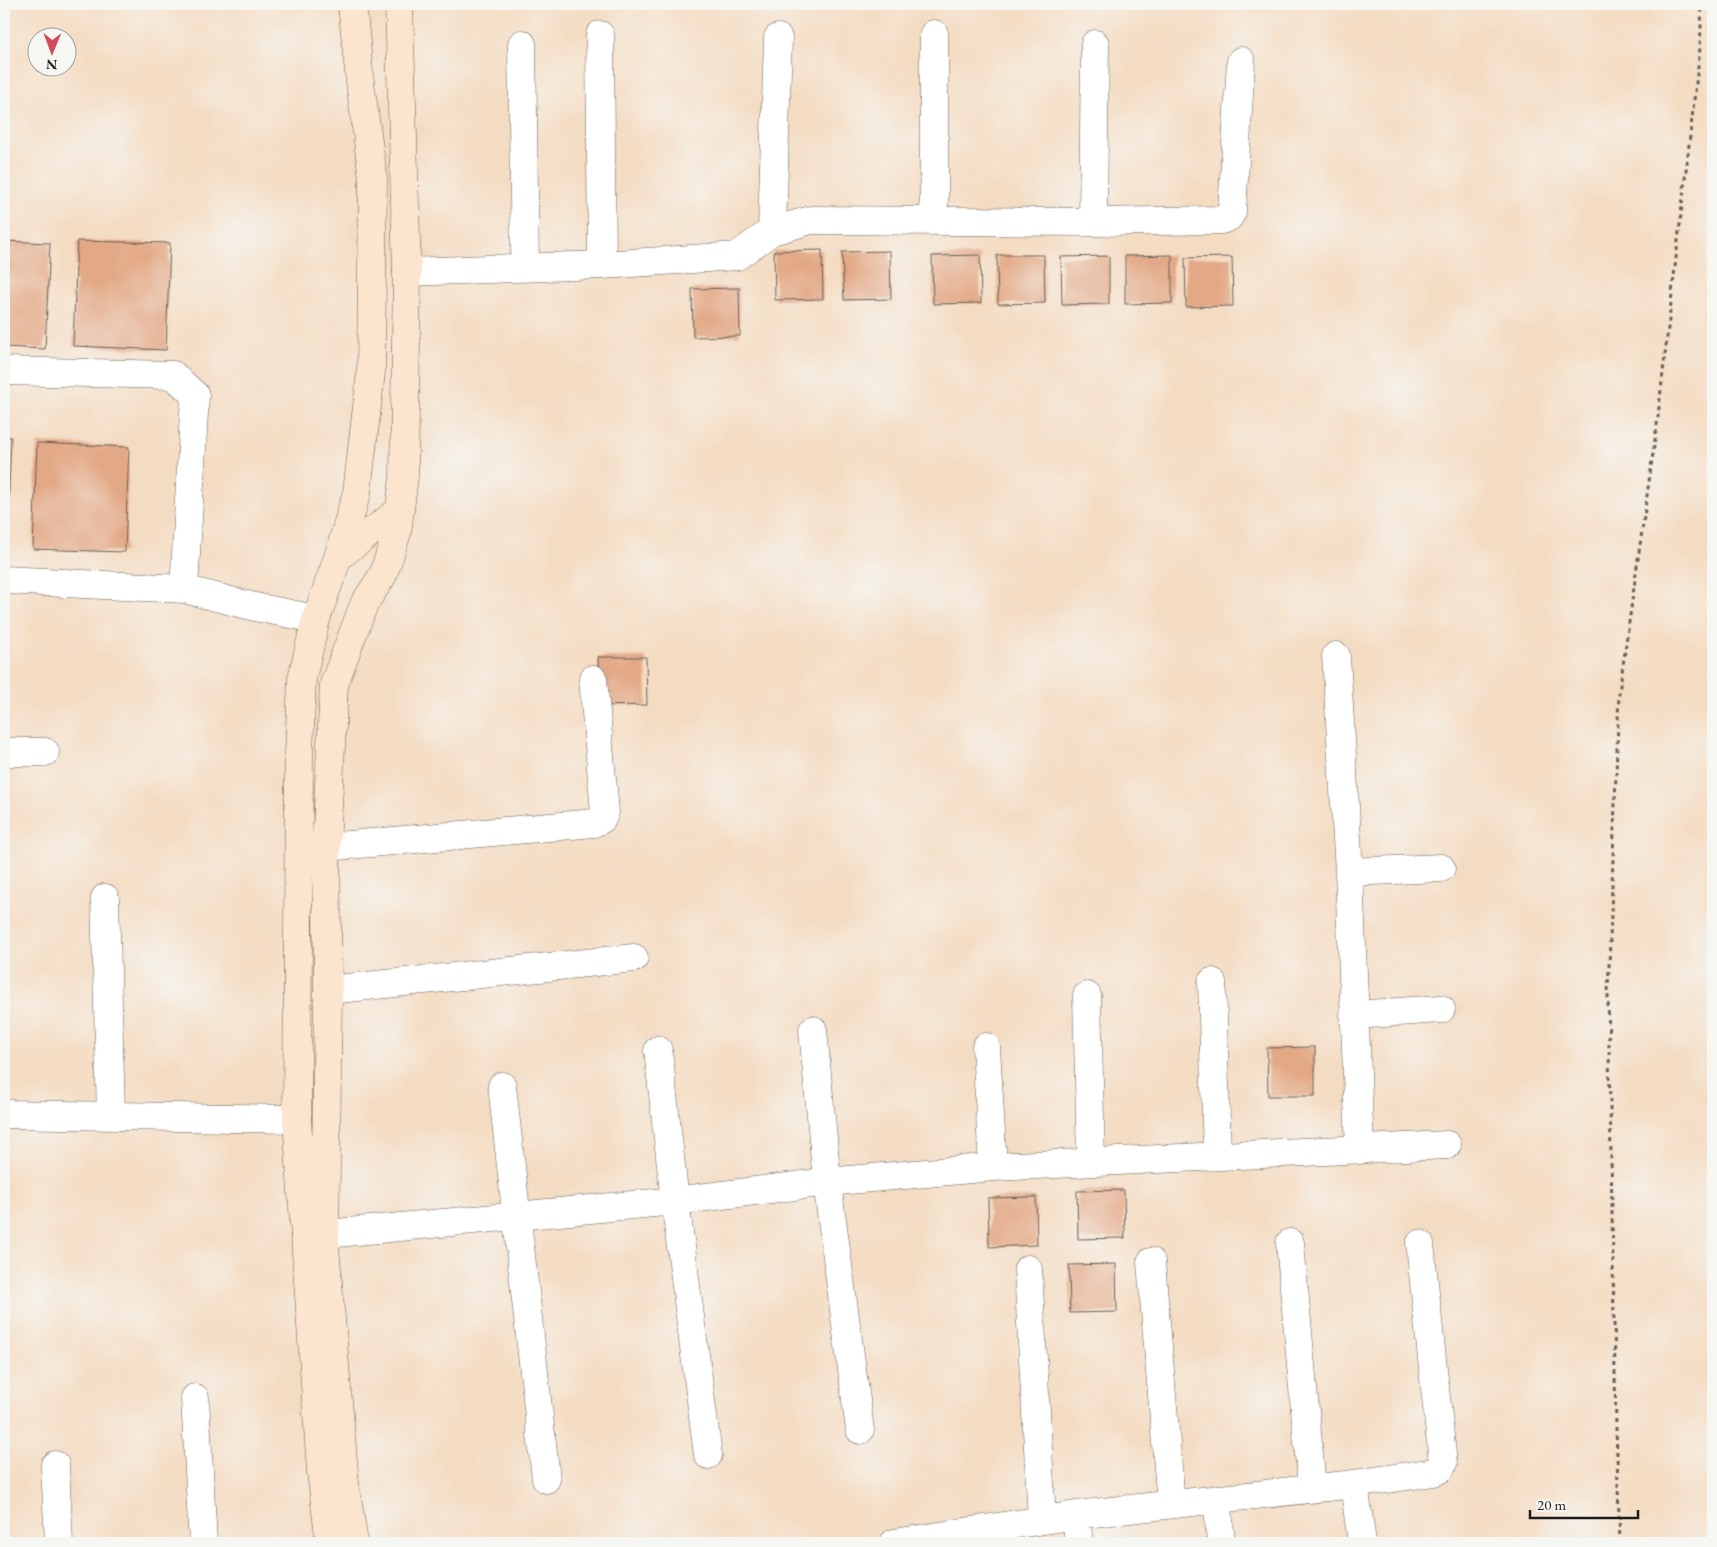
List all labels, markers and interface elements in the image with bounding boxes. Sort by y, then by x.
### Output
north arrow [28,28,78,78]
text: N [45,56,58,74]
scale bar [1530,1487,1637,1519]
text: 20 m [1537,1495,1566,1514]

